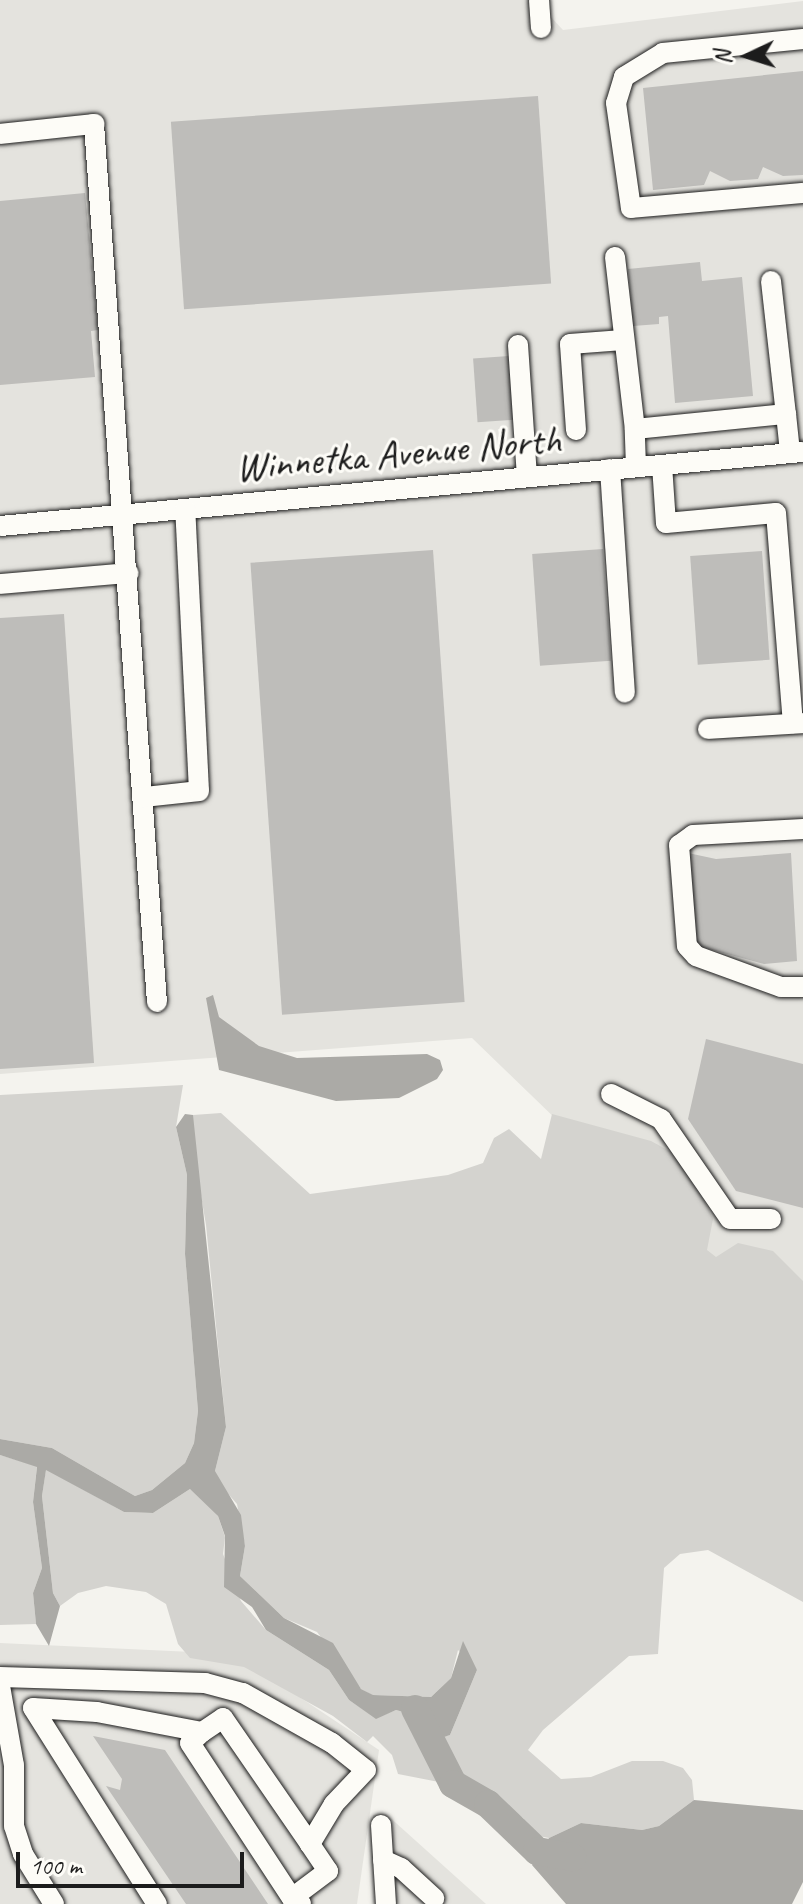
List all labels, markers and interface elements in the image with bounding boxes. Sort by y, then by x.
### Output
north arrow [707,16,787,96]
text: N [709,50,737,65]
street label: Winnetka Avenue North [234,415,562,491]
scale bar [20,1836,248,1886]
text: 100 m [30,1851,82,1881]

